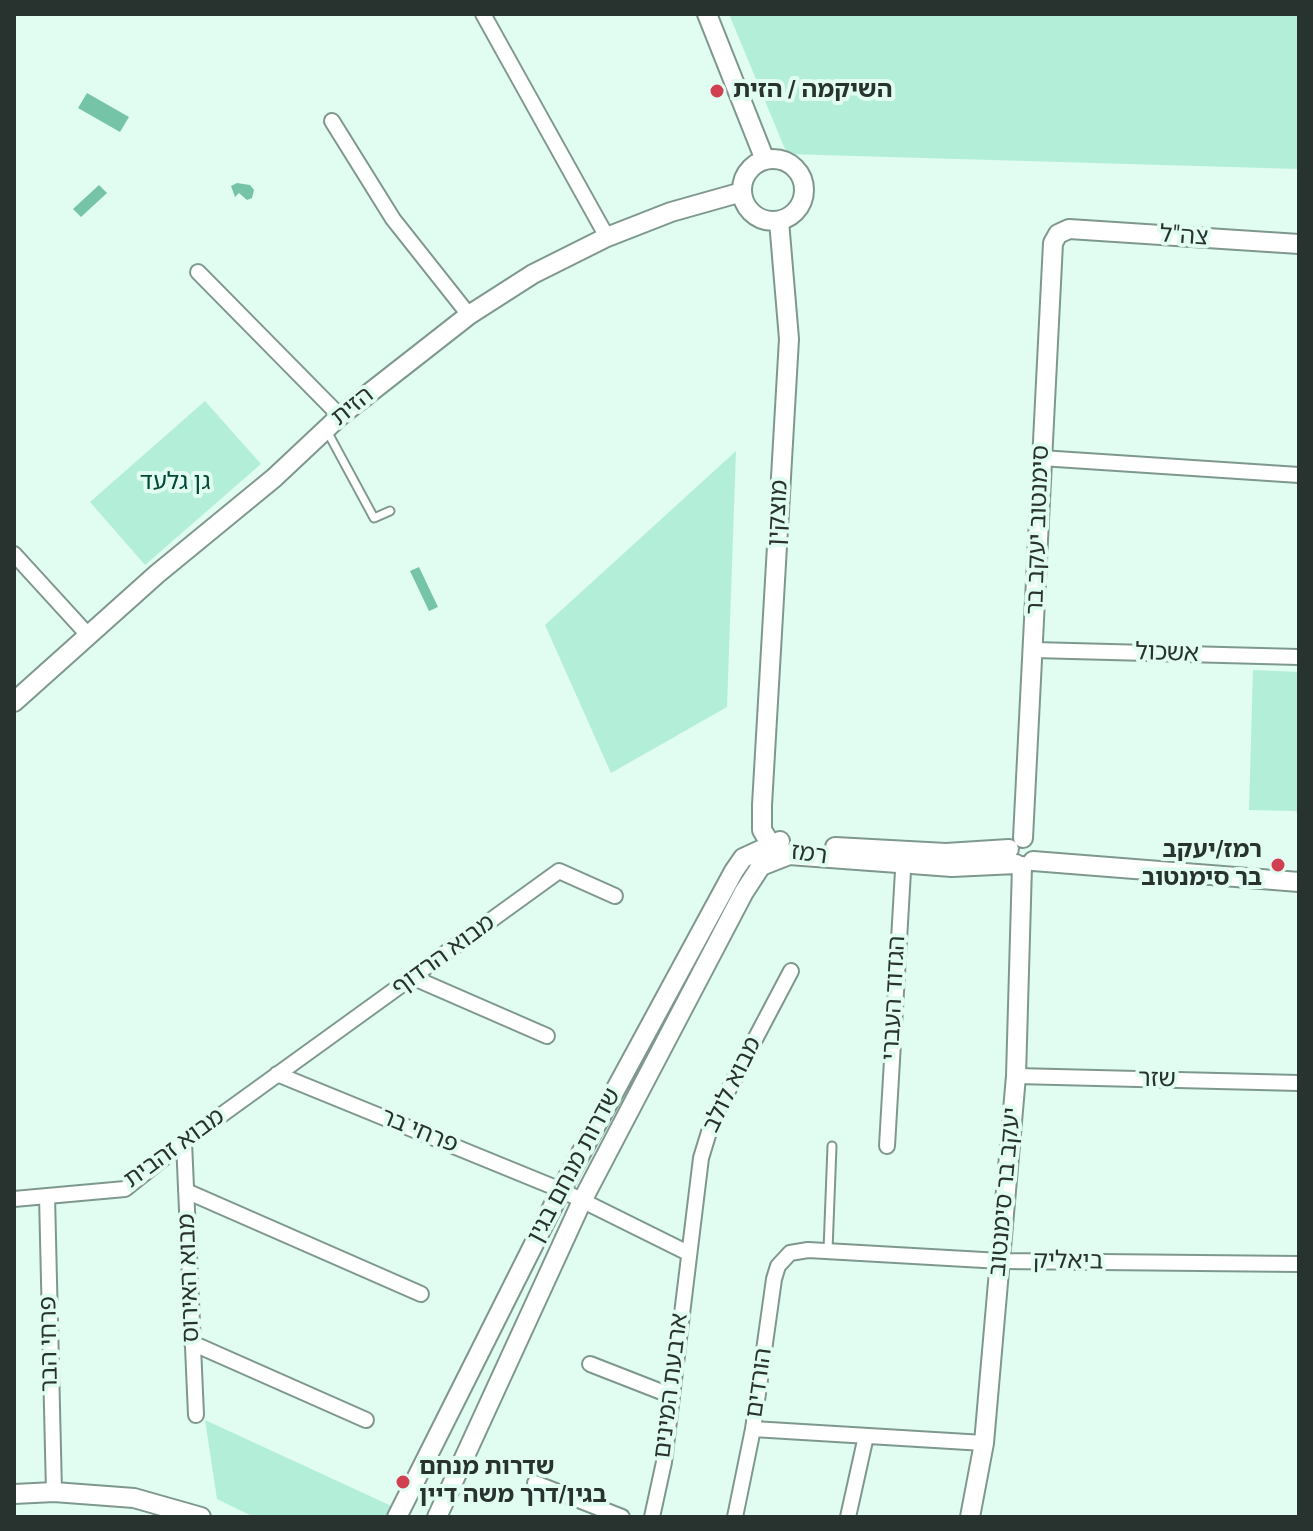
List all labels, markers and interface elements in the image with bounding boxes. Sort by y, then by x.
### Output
place label: השיקמה / הזית [733,77,893,105]
marker: השיקמה / הזית [708,82,726,100]
street label: צה"ל [1159,221,1209,253]
street label: הזית [326,381,380,433]
street label: סימנטוב יעקב בר [1022,445,1056,615]
park label: גן גלעד [140,469,210,497]
street label: מוצקין [763,479,795,547]
street label: אשכול [1135,638,1199,670]
place label: רמז/יעקב בר סימנטוב [1141,837,1262,893]
street label: רמז [789,838,829,872]
marker: רמז/יעקב בר סימנטוב [1269,856,1287,874]
street label: מבוא הרדוף [387,909,501,1003]
street label: הגדוד העברי [877,935,913,1061]
street label: מבוא לולב [698,1033,768,1137]
street label: שזר [1138,1065,1176,1095]
street label: שדרות מנחם בגין [522,1084,628,1248]
street label: מבוא זהבית [119,1103,231,1195]
street label: פרחי בר [376,1103,462,1161]
street label: יעקב בר סימנטוב [984,1106,1028,1278]
street label: מבוא האירוס [173,1213,207,1343]
street label: ביאליק [1033,1247,1103,1277]
street label: פרחי הבר [35,1296,65,1392]
street label: ארבעת המינים [649,1312,695,1460]
street label: הורדים [741,1346,779,1420]
place label: שדרות מנחם בגין/דרך משה דיין [419,1454,607,1510]
marker: שדרות מנחם בגין/דרך משה דיין [394,1473,412,1491]

